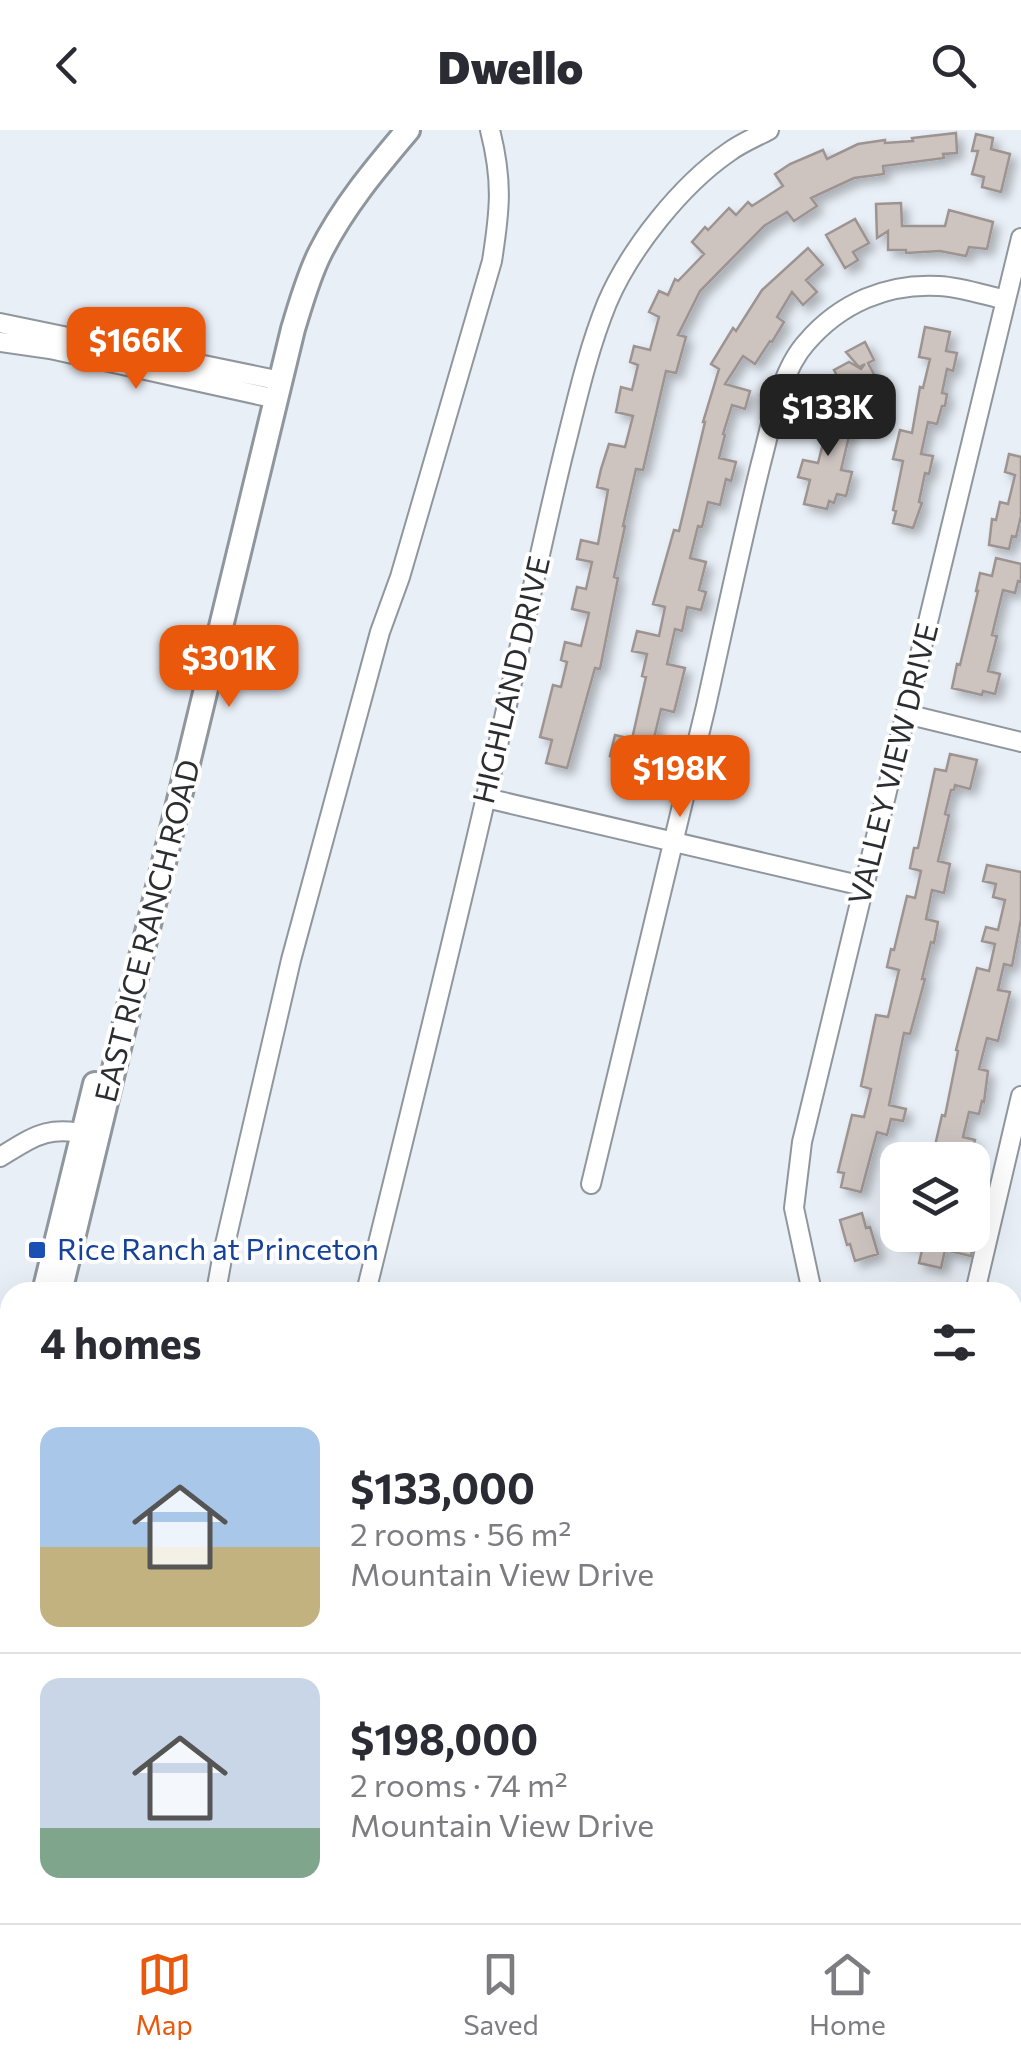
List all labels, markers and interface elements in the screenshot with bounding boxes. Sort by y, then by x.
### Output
icon: back [40,38,95,93]
text: Dwello [437,38,584,93]
icon: search [926,38,981,93]
pin: $166K [66,307,206,392]
text: $166K [89,319,183,359]
pin: $133K [758,374,898,459]
text: $133K [782,386,874,426]
street label: HIGHLAND DRIVE [463,552,556,807]
street label: VALLEY VIEW DRIVE [839,619,944,908]
pin: $301K [159,625,299,710]
text: $301K [181,637,277,677]
pin: $198K [610,735,750,820]
text: $198K [633,747,727,787]
street label: EAST RICE RANCH ROAD [85,755,206,1105]
map controls [880,1142,990,1252]
button: layers [880,1142,990,1252]
place label: Rice Ranch at Princeton [57,1229,379,1266]
marker: Rice Ranch at Princeton [26,1239,48,1261]
icon: filters [927,1315,982,1370]
text: 4 homes [40,1316,202,1368]
text: $133,000 [350,1461,535,1513]
icon: home [120,1467,240,1587]
text: 2 rooms · 56 m² [350,1513,571,1553]
text: Mountain View Drive [350,1553,654,1593]
text: $198,000 [350,1712,538,1764]
icon: home [120,1718,240,1838]
text: 2 rooms · 74 m² [350,1764,568,1804]
text: Mountain View Drive [350,1804,654,1844]
tab: Map [135,1947,193,2041]
tab: Saved [463,1947,539,2041]
tab: Home [809,1947,886,2041]

